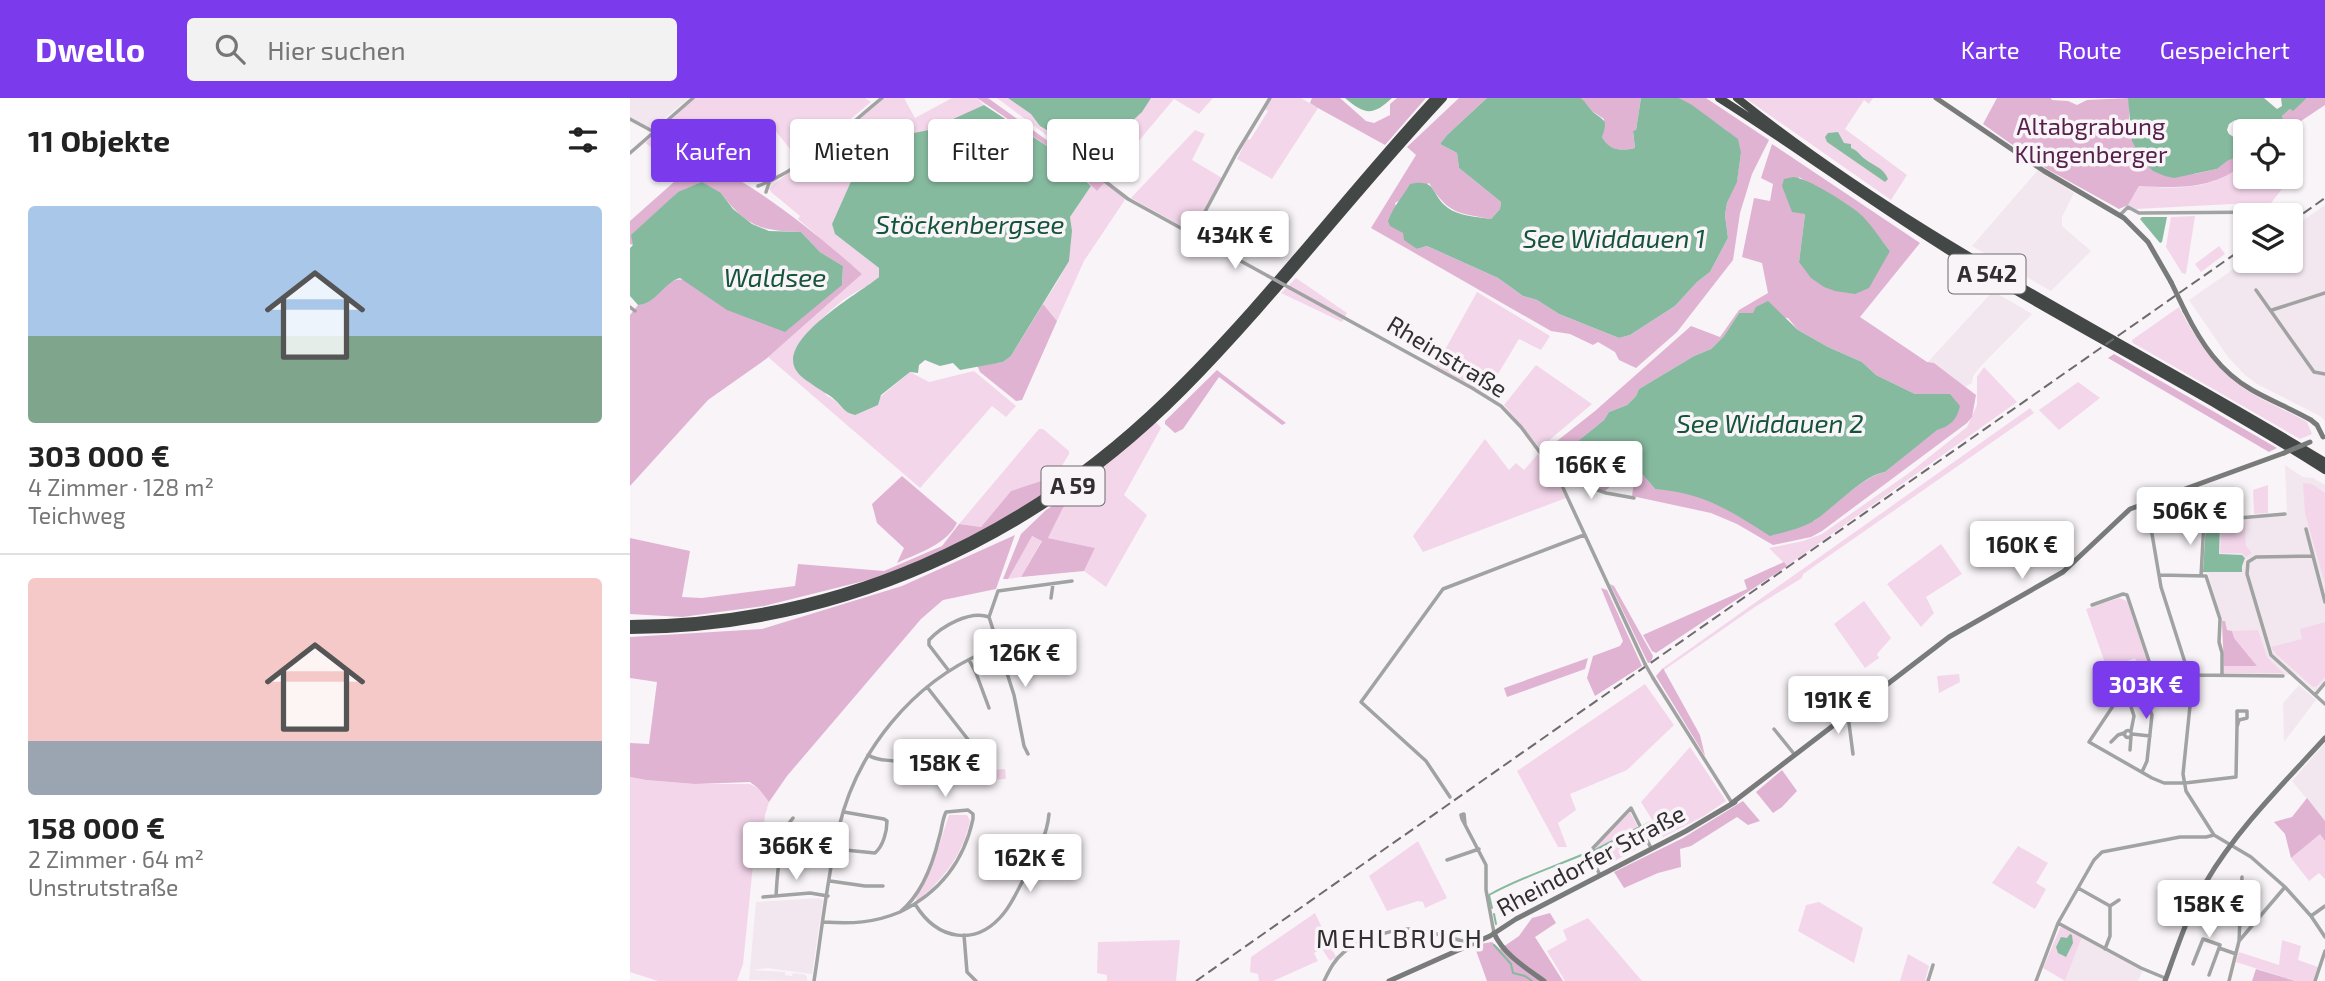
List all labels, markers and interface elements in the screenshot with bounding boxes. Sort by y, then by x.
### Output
search box [187,18,677,81]
text: Dwello [35,29,145,69]
icon: search [211,30,249,68]
text: Hier suchen [267,34,406,65]
text: Karte [1961,35,2020,64]
text: Route [2058,35,2122,64]
text: Gespeichert [2160,35,2290,64]
park label: Altabgrabung Klingenberger [2014,111,2168,168]
chip: Kaufen [651,119,776,182]
chip: Mieten [790,119,914,182]
chip: Filter [928,119,1033,182]
chip: Neu [1047,119,1139,182]
map controls [2233,119,2303,273]
button: locate [2233,119,2303,189]
icon: filters [564,121,602,159]
text: 11 Objekte [28,122,170,158]
button: layers [2233,203,2303,273]
water label: Stöckenbergsee [876,208,1064,239]
pin: 434K € [1178,212,1292,271]
text: 434K € [1197,220,1273,248]
water label: See Widdauen 1 [1522,222,1706,253]
icon: home [252,252,378,378]
road number: A 542 [1948,254,2026,294]
water label: Waldsee [724,261,826,292]
street label: Rheinstraße [1383,309,1513,403]
water label: See Widdauen 2 [1676,407,1864,438]
text: 303 000 € [28,437,170,473]
pin: 166K € [1534,442,1648,501]
text: 166K € [1555,450,1627,478]
road number: A 59 [1042,466,1104,506]
text: 4 Zimmer · 128 m² [28,473,214,501]
pin: 506K € [2133,488,2247,547]
text: 506K € [2153,496,2227,524]
text: Teichweg [28,501,126,529]
pin: 160K € [1965,522,2079,581]
text: 160K € [1986,530,2058,558]
icon: home [252,624,378,750]
pin: 126K € [968,630,1082,689]
text: 126K € [990,638,1060,666]
pin: 303K € [2089,662,2203,721]
text: 303K € [2109,670,2183,698]
pin: 191K € [1781,676,1895,736]
text: 191K € [1804,685,1872,713]
pin: 158K € [888,740,1002,799]
text: 158K € [909,748,981,776]
street label: Rheindorfer Straße [1491,798,1689,922]
text: 158 000 € [28,809,165,845]
pin: 366K € [739,822,853,882]
text: 366K € [759,831,833,859]
pin: 162K € [973,834,1087,894]
text: 162K € [995,843,1065,871]
text: 2 Zimmer · 64 m² [28,845,204,873]
text: Unstrutstraße [28,873,178,901]
pin: 158K € [2152,880,2266,940]
text: 158K € [2173,889,2245,917]
district label: MEHLBRUCH [1316,922,1484,953]

